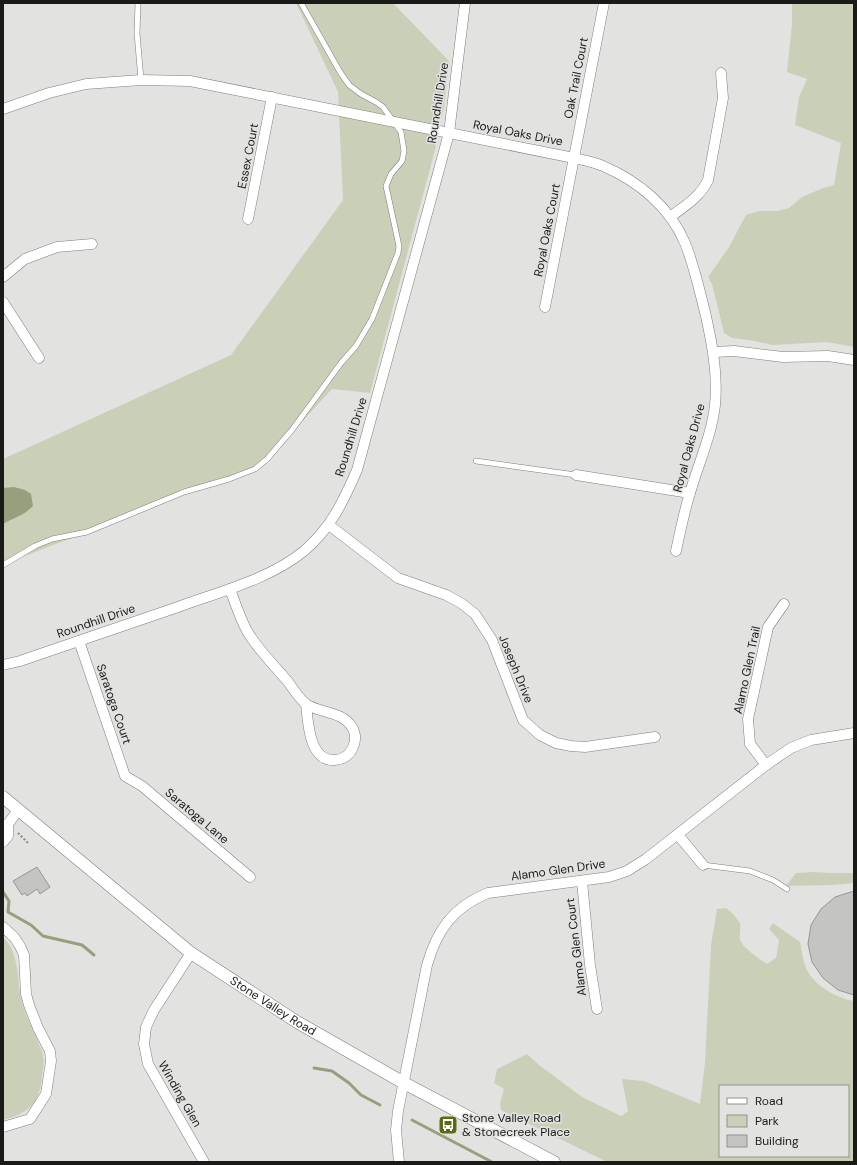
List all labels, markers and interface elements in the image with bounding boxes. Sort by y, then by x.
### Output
street label: Oak Trail Court [560,36,592,120]
street label: Roundhill Drive [424,61,452,145]
street label: Royal Oaks Drive [472,116,564,150]
street label: Essex Court [234,122,262,190]
street label: Royal Oaks Court [530,182,564,278]
street label: Roundhill Drive [331,395,371,479]
street label: Royal Oaks Drive [669,402,709,494]
street label: Roundhill Drive [55,600,137,642]
street label: Alamo Glen Trail [730,625,764,715]
street label: Joseph Drive [495,633,537,706]
street label: Saratoga Court [93,662,135,747]
street label: Saratoga Lane [162,785,232,848]
street label: Alamo Glen Drive [510,855,606,885]
street label: Alamo Glen Court [562,897,590,997]
street label: Stone Valley Road [227,973,319,1039]
street label: Winding Glen [155,1058,205,1130]
legend [719,1085,849,1157]
text: Road [755,1093,783,1109]
place label: Stone Valley Road & Stonecreek Place [462,1110,570,1140]
text: Park [755,1113,779,1129]
bus stop icon: Stone Valley Road & Stonecreek Place [437,1114,459,1136]
text: Building [755,1133,799,1149]

